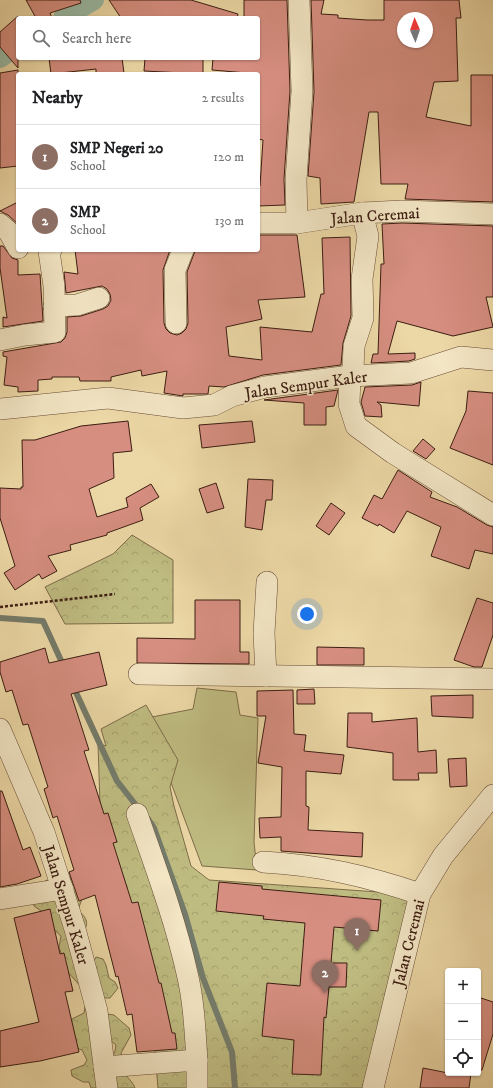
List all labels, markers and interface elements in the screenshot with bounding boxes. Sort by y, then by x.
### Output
north arrow [397,12,433,48]
search box [16,16,260,60]
icon: search [30,27,52,49]
text: Search here [62,29,131,48]
text: Nearby [32,87,82,109]
text: 2 results [202,90,244,106]
text: SMP Negeri 20 [70,139,163,158]
text: 1 [43,149,47,165]
text: 120 m [213,149,244,165]
text: School [70,158,106,174]
text: SMP [70,203,100,222]
street label: Jalan Ceremai [328,203,420,229]
text: 2 [42,213,48,229]
text: 130 m [215,213,244,229]
text: School [70,222,106,238]
street label: Jalan Sempur Kaler [241,366,369,404]
your location [297,604,317,624]
street label: Jalan Sempur Kaler [38,841,94,967]
street label: Jalan Ceremai [388,897,429,991]
pin: 1 [344,918,370,951]
pin: 2 [312,960,338,993]
map controls [445,968,481,1076]
button: + [445,968,481,1004]
button: − [445,1004,481,1040]
button: locate [445,1040,481,1076]

